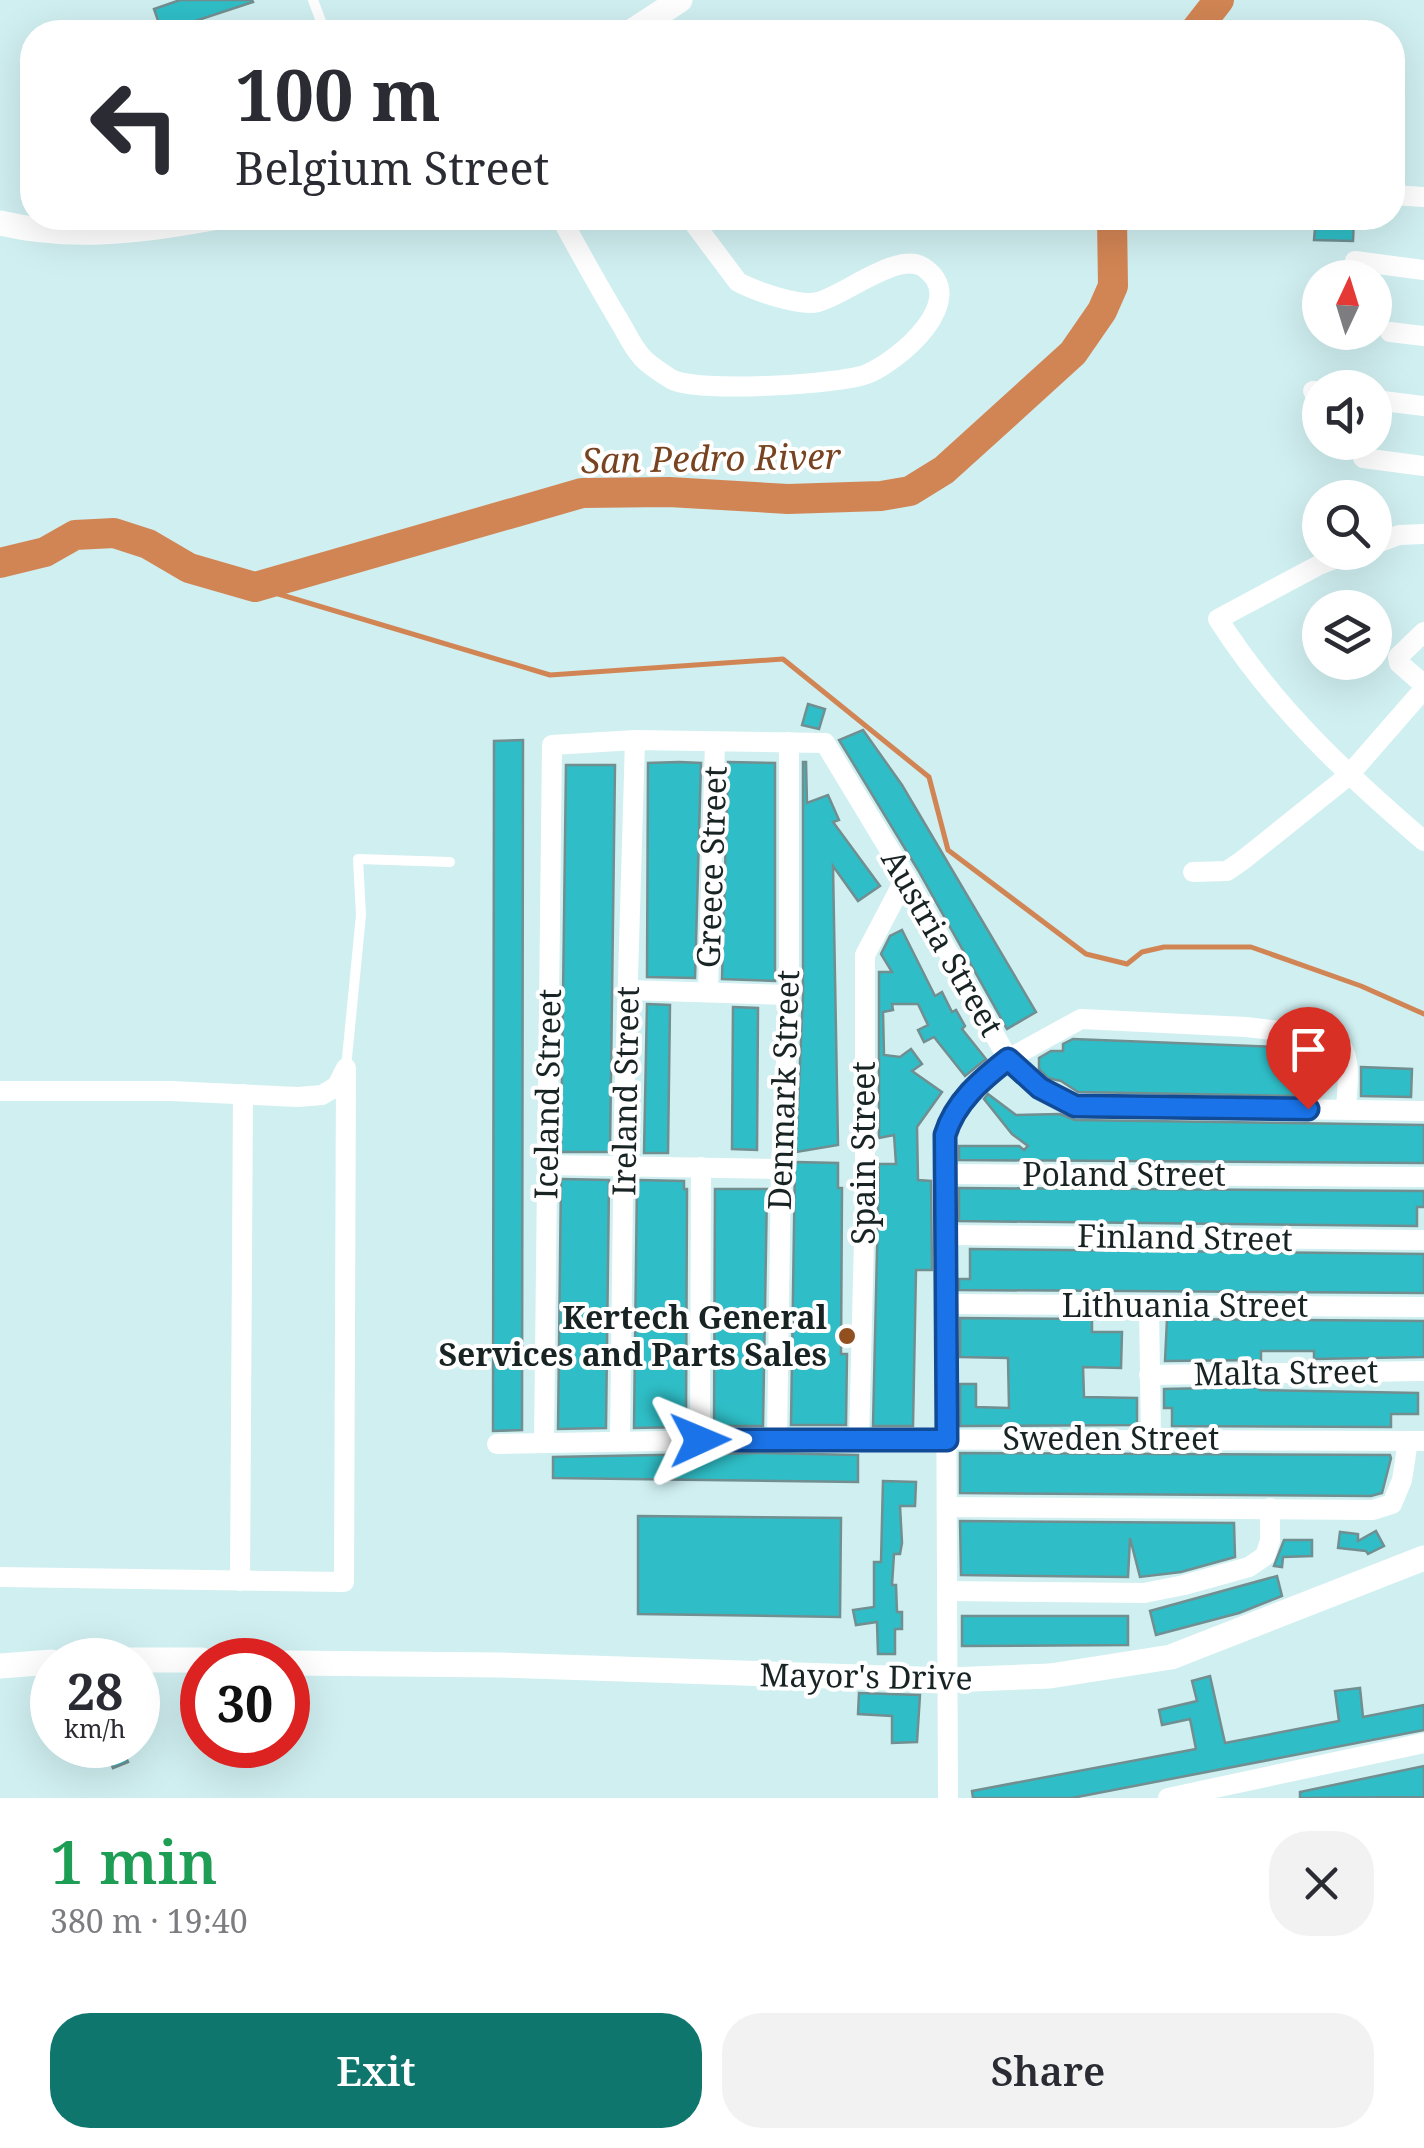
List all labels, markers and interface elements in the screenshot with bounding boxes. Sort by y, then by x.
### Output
text: 100 m [235,46,441,142]
icon: left [70,60,200,190]
text: Belgium Street [235,137,549,198]
north arrow [1302,260,1392,350]
map controls [1302,260,1392,680]
button: sound [1302,370,1392,460]
water label: San Pedro River [581,432,842,483]
button: search [1302,480,1392,570]
button: layers [1302,590,1392,680]
street label: Greece Street [685,765,736,969]
street label: Austria Street [872,841,1014,1043]
street label: Denmark Street [757,969,808,1211]
street label: Ireland Street [601,986,648,1196]
street label: Iceland Street [523,988,570,1200]
pin [1266,1007,1351,1110]
icon: arrive [1281,1022,1336,1077]
street label: Spain Street [841,1061,884,1245]
street label: Poland Street [1022,1152,1226,1195]
street label: Finland Street [1077,1213,1293,1260]
street label: Lithuania Street [1062,1283,1308,1326]
place label: Kertech General Services and Parts Sales [439,1295,827,1375]
marker: Kertech General Services and Parts Sales [836,1325,858,1347]
street label: Malta Street [1193,1348,1379,1395]
position arrow [648,1388,752,1492]
street label: Sweden Street [1003,1416,1219,1459]
speed limit sign: 30 [180,1638,310,1768]
street label: Mayor's Drive [759,1652,973,1699]
text: 28 [67,1657,123,1725]
text: km/h [64,1711,126,1745]
text: 1 min [50,1820,218,1902]
button: close [1269,1831,1374,1936]
text: 380 m · 19:40 [50,1899,248,1942]
button: Exit [50,2013,702,2128]
button: Share [722,2013,1374,2128]

